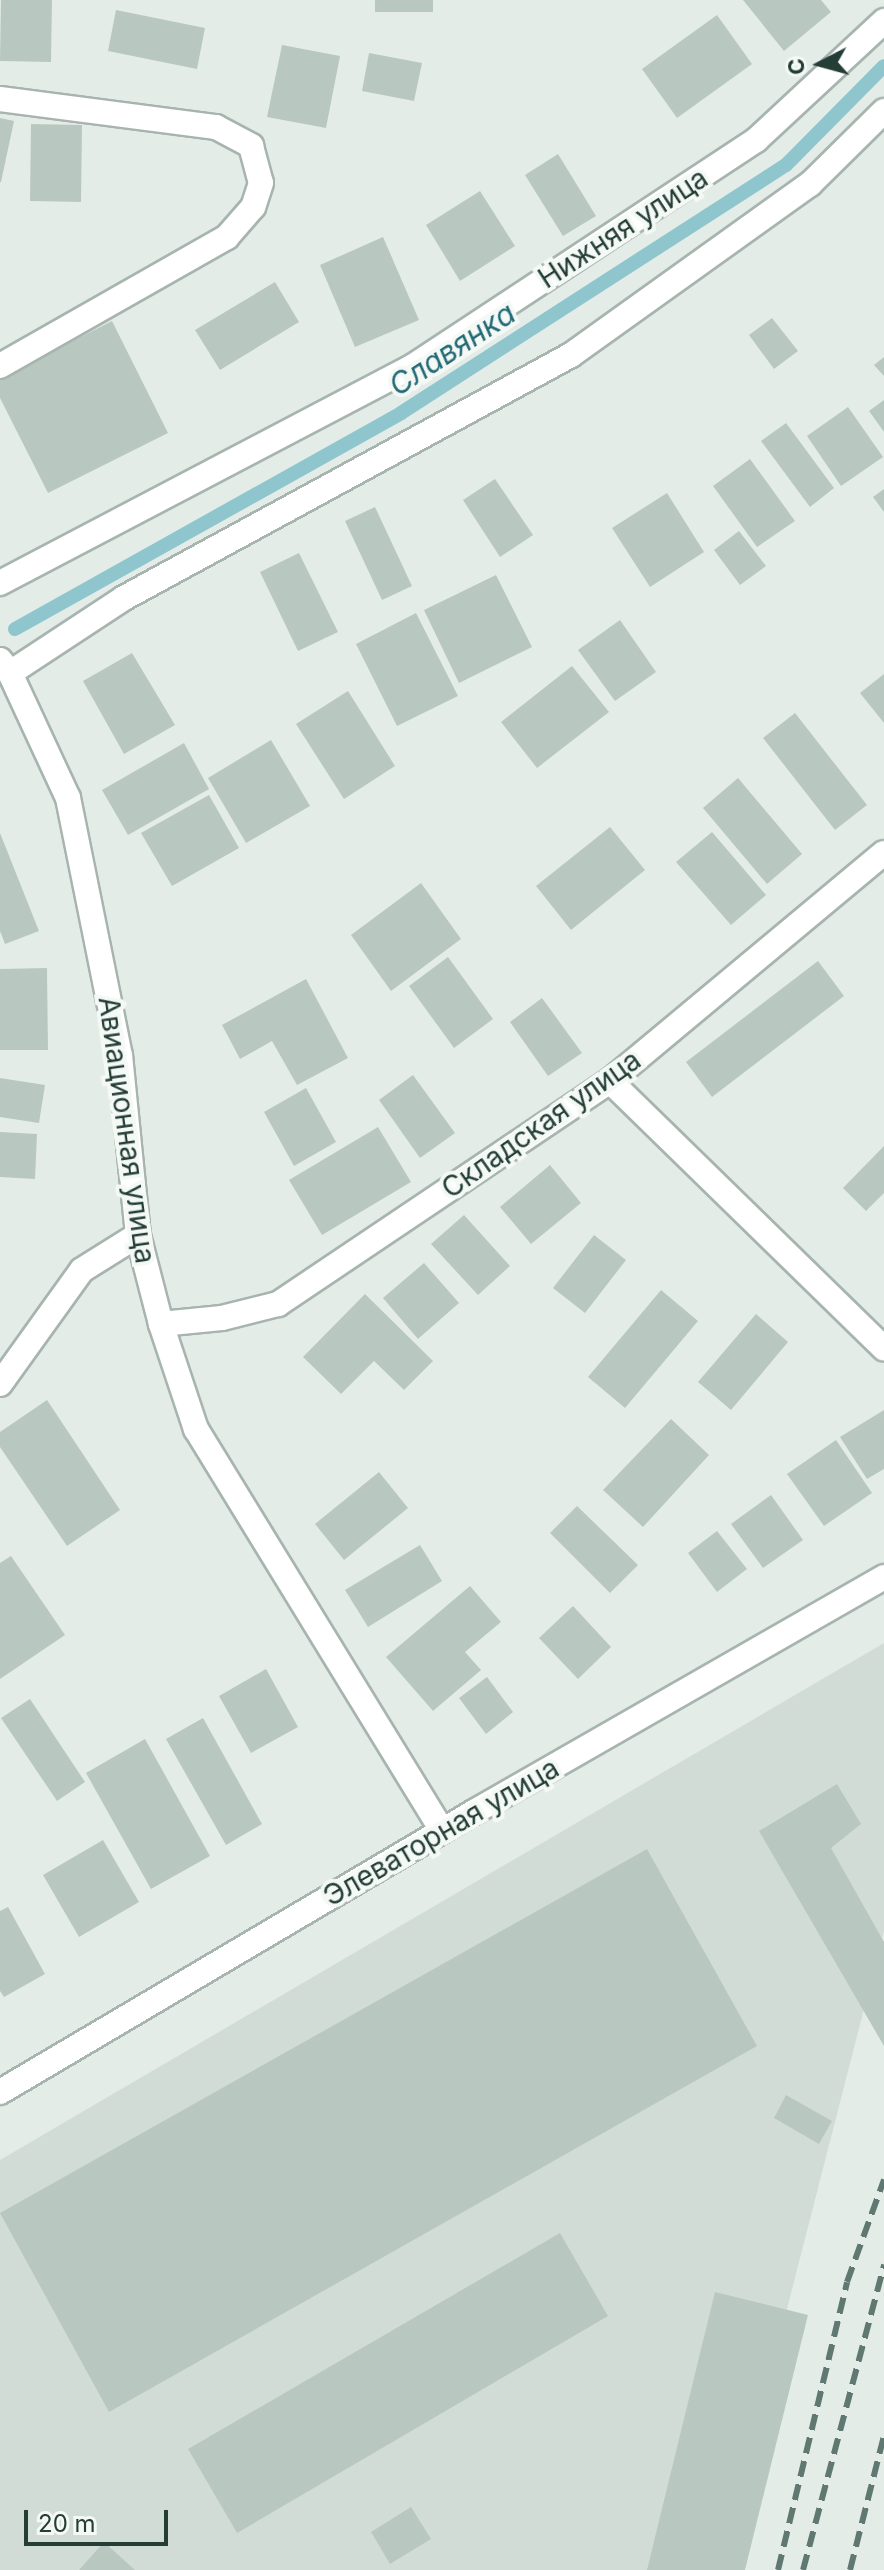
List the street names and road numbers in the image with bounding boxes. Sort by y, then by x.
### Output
street label: Нижняя улица [532,161,714,295]
street label: Авиационная улица [92,994,162,1266]
street label: Складская улица [435,1043,647,1205]
street label: Элеваторная улица [317,1751,565,1913]

